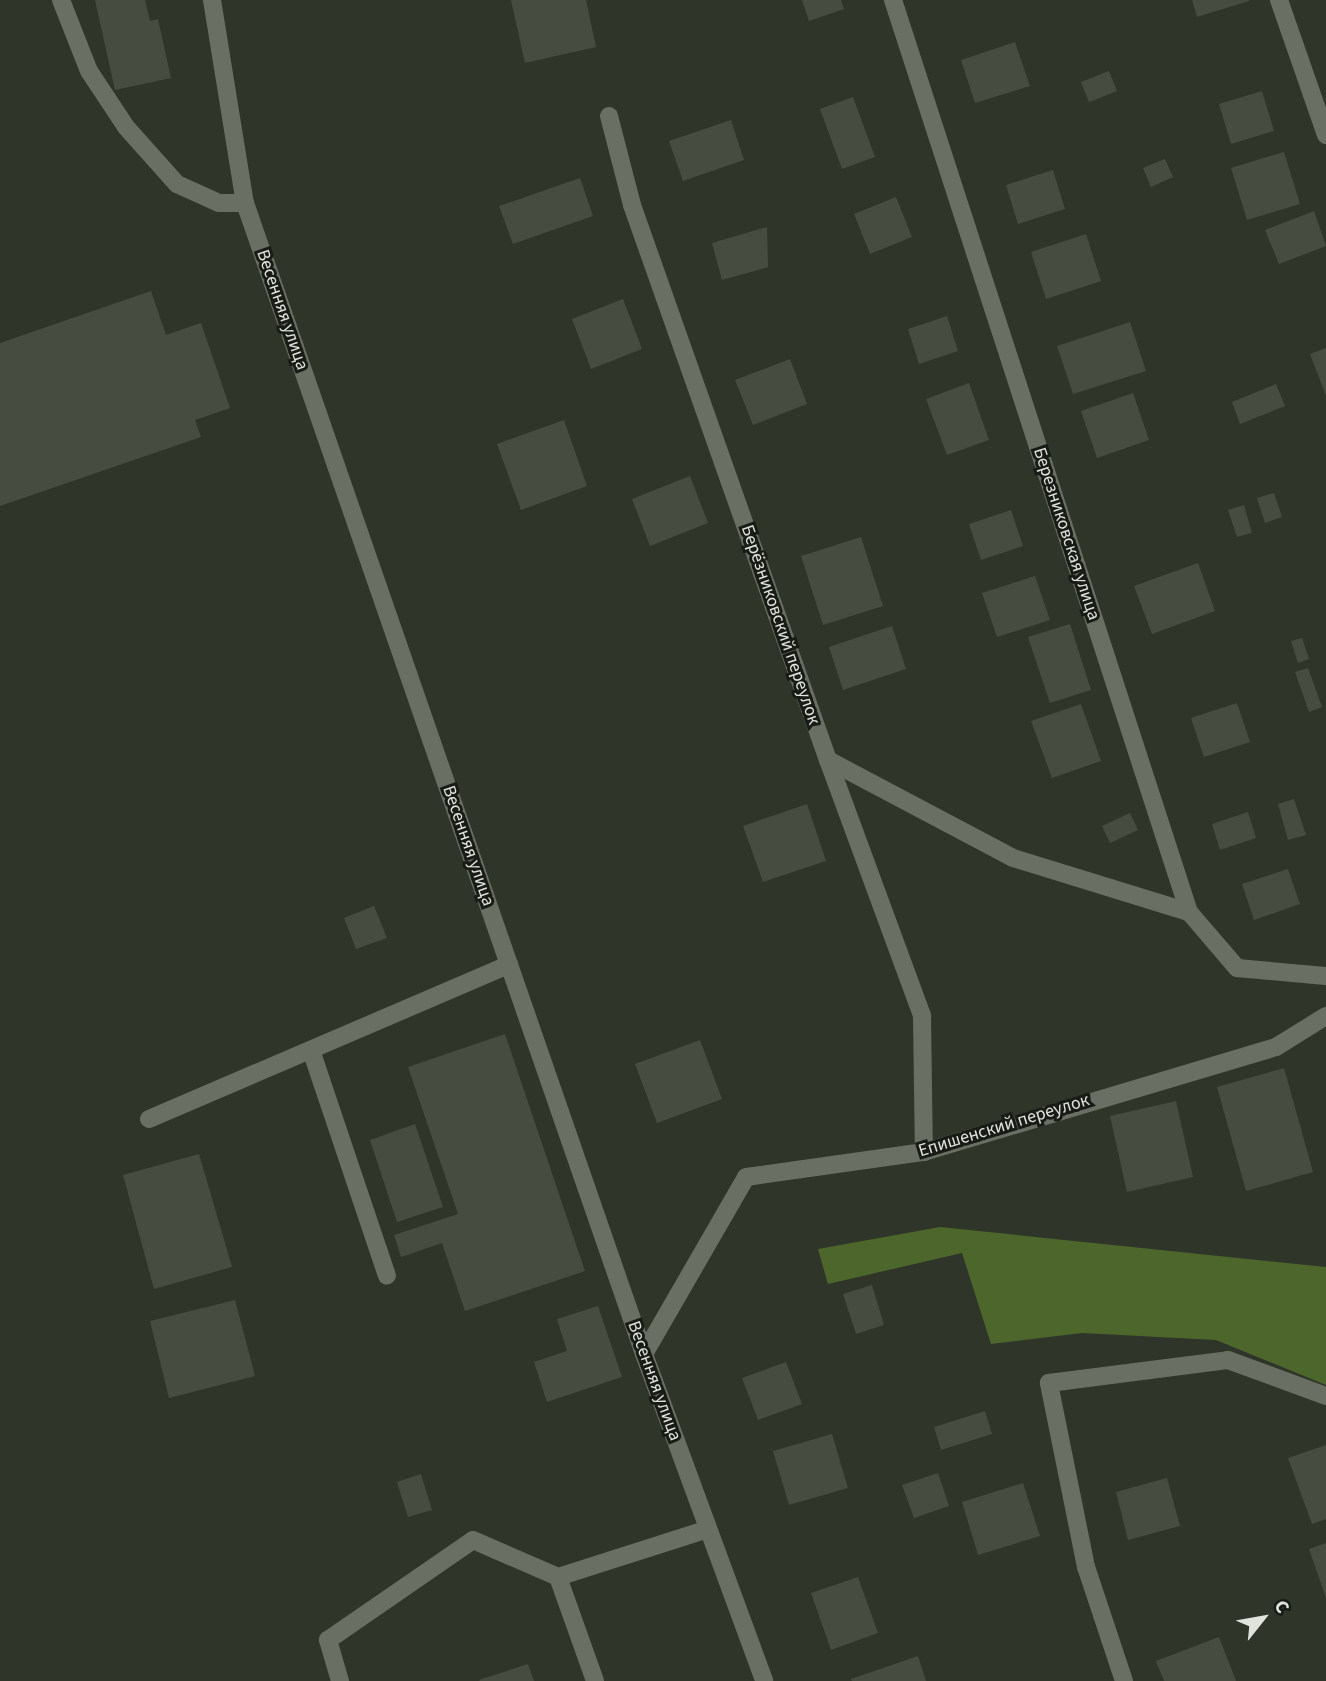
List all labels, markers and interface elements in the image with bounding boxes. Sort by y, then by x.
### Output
street label: Весенняя улица [251,247,313,373]
street label: Березниковская улица [1028,445,1104,623]
street label: Берёзниковский переулок [736,522,824,728]
street label: Весенняя улица [437,783,499,909]
street label: Епишенский переулок [916,1090,1092,1162]
street label: Весенняя улица [622,1318,686,1444]
north arrow [1228,1583,1298,1653]
text: С [1267,1595,1296,1619]

